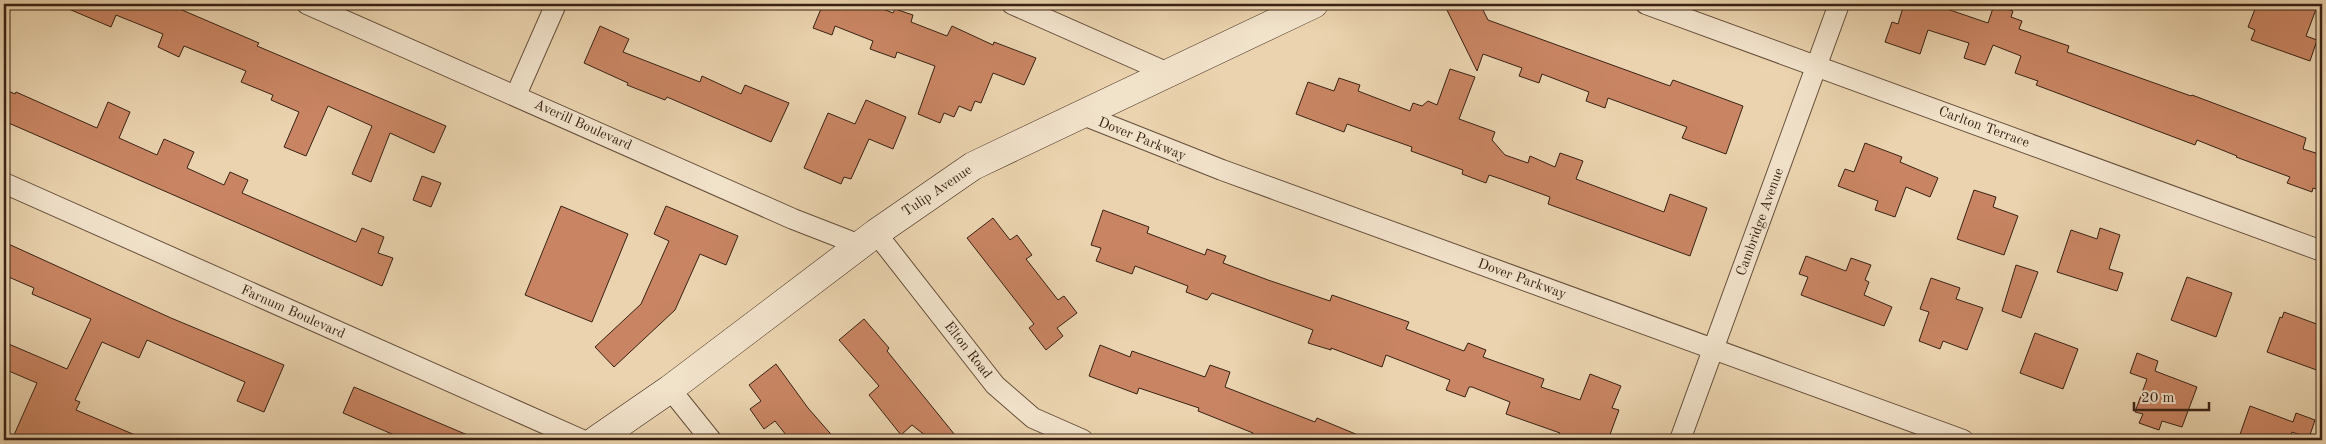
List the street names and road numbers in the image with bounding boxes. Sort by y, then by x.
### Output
street label: Averill Boulevard [532,97,634,153]
street label: Carlton Terrace [1937,104,2031,150]
street label: Dover Parkway [1096,115,1188,163]
street label: Tulip Avenue [900,163,974,219]
street label: Cambridge Avenue [1734,166,1786,278]
street label: Dover Parkway [1476,256,1569,302]
street label: Farnum Boulevard [239,283,347,341]
street label: Elton Road [942,319,994,381]

